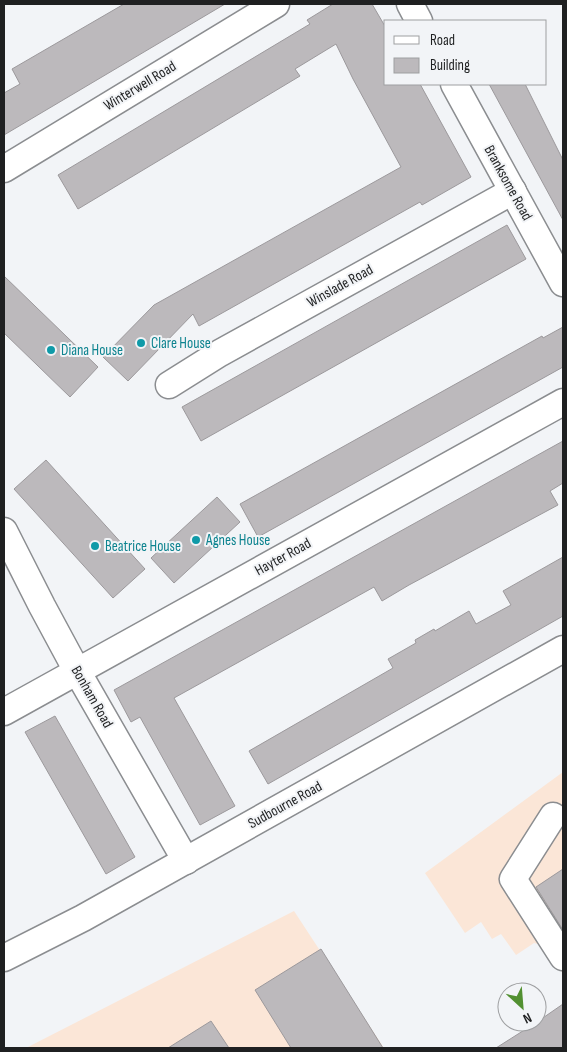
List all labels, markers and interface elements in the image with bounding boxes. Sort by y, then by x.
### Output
legend [384,20,547,85]
text: Road [430,31,455,50]
text: Building [430,56,470,75]
street label: Winterwell Road [100,57,180,115]
street label: Branksome Road [480,142,536,224]
street label: Winslade Road [304,260,376,312]
place label: Clare House [151,334,211,353]
marker: Clare House [135,337,147,349]
place label: Diana House [61,341,123,360]
marker: Diana House [45,344,57,356]
place label: Agnes House [205,531,270,550]
marker: Agnes House [190,534,202,546]
street label: Hayter Road [252,534,314,580]
place label: Beatrice House [105,537,181,556]
marker: Beatrice House [89,540,101,552]
street label: Bonham Road [67,663,117,731]
street label: Sudbourne Road [245,777,325,833]
north arrow [497,982,547,1032]
text: N [520,1009,535,1028]

